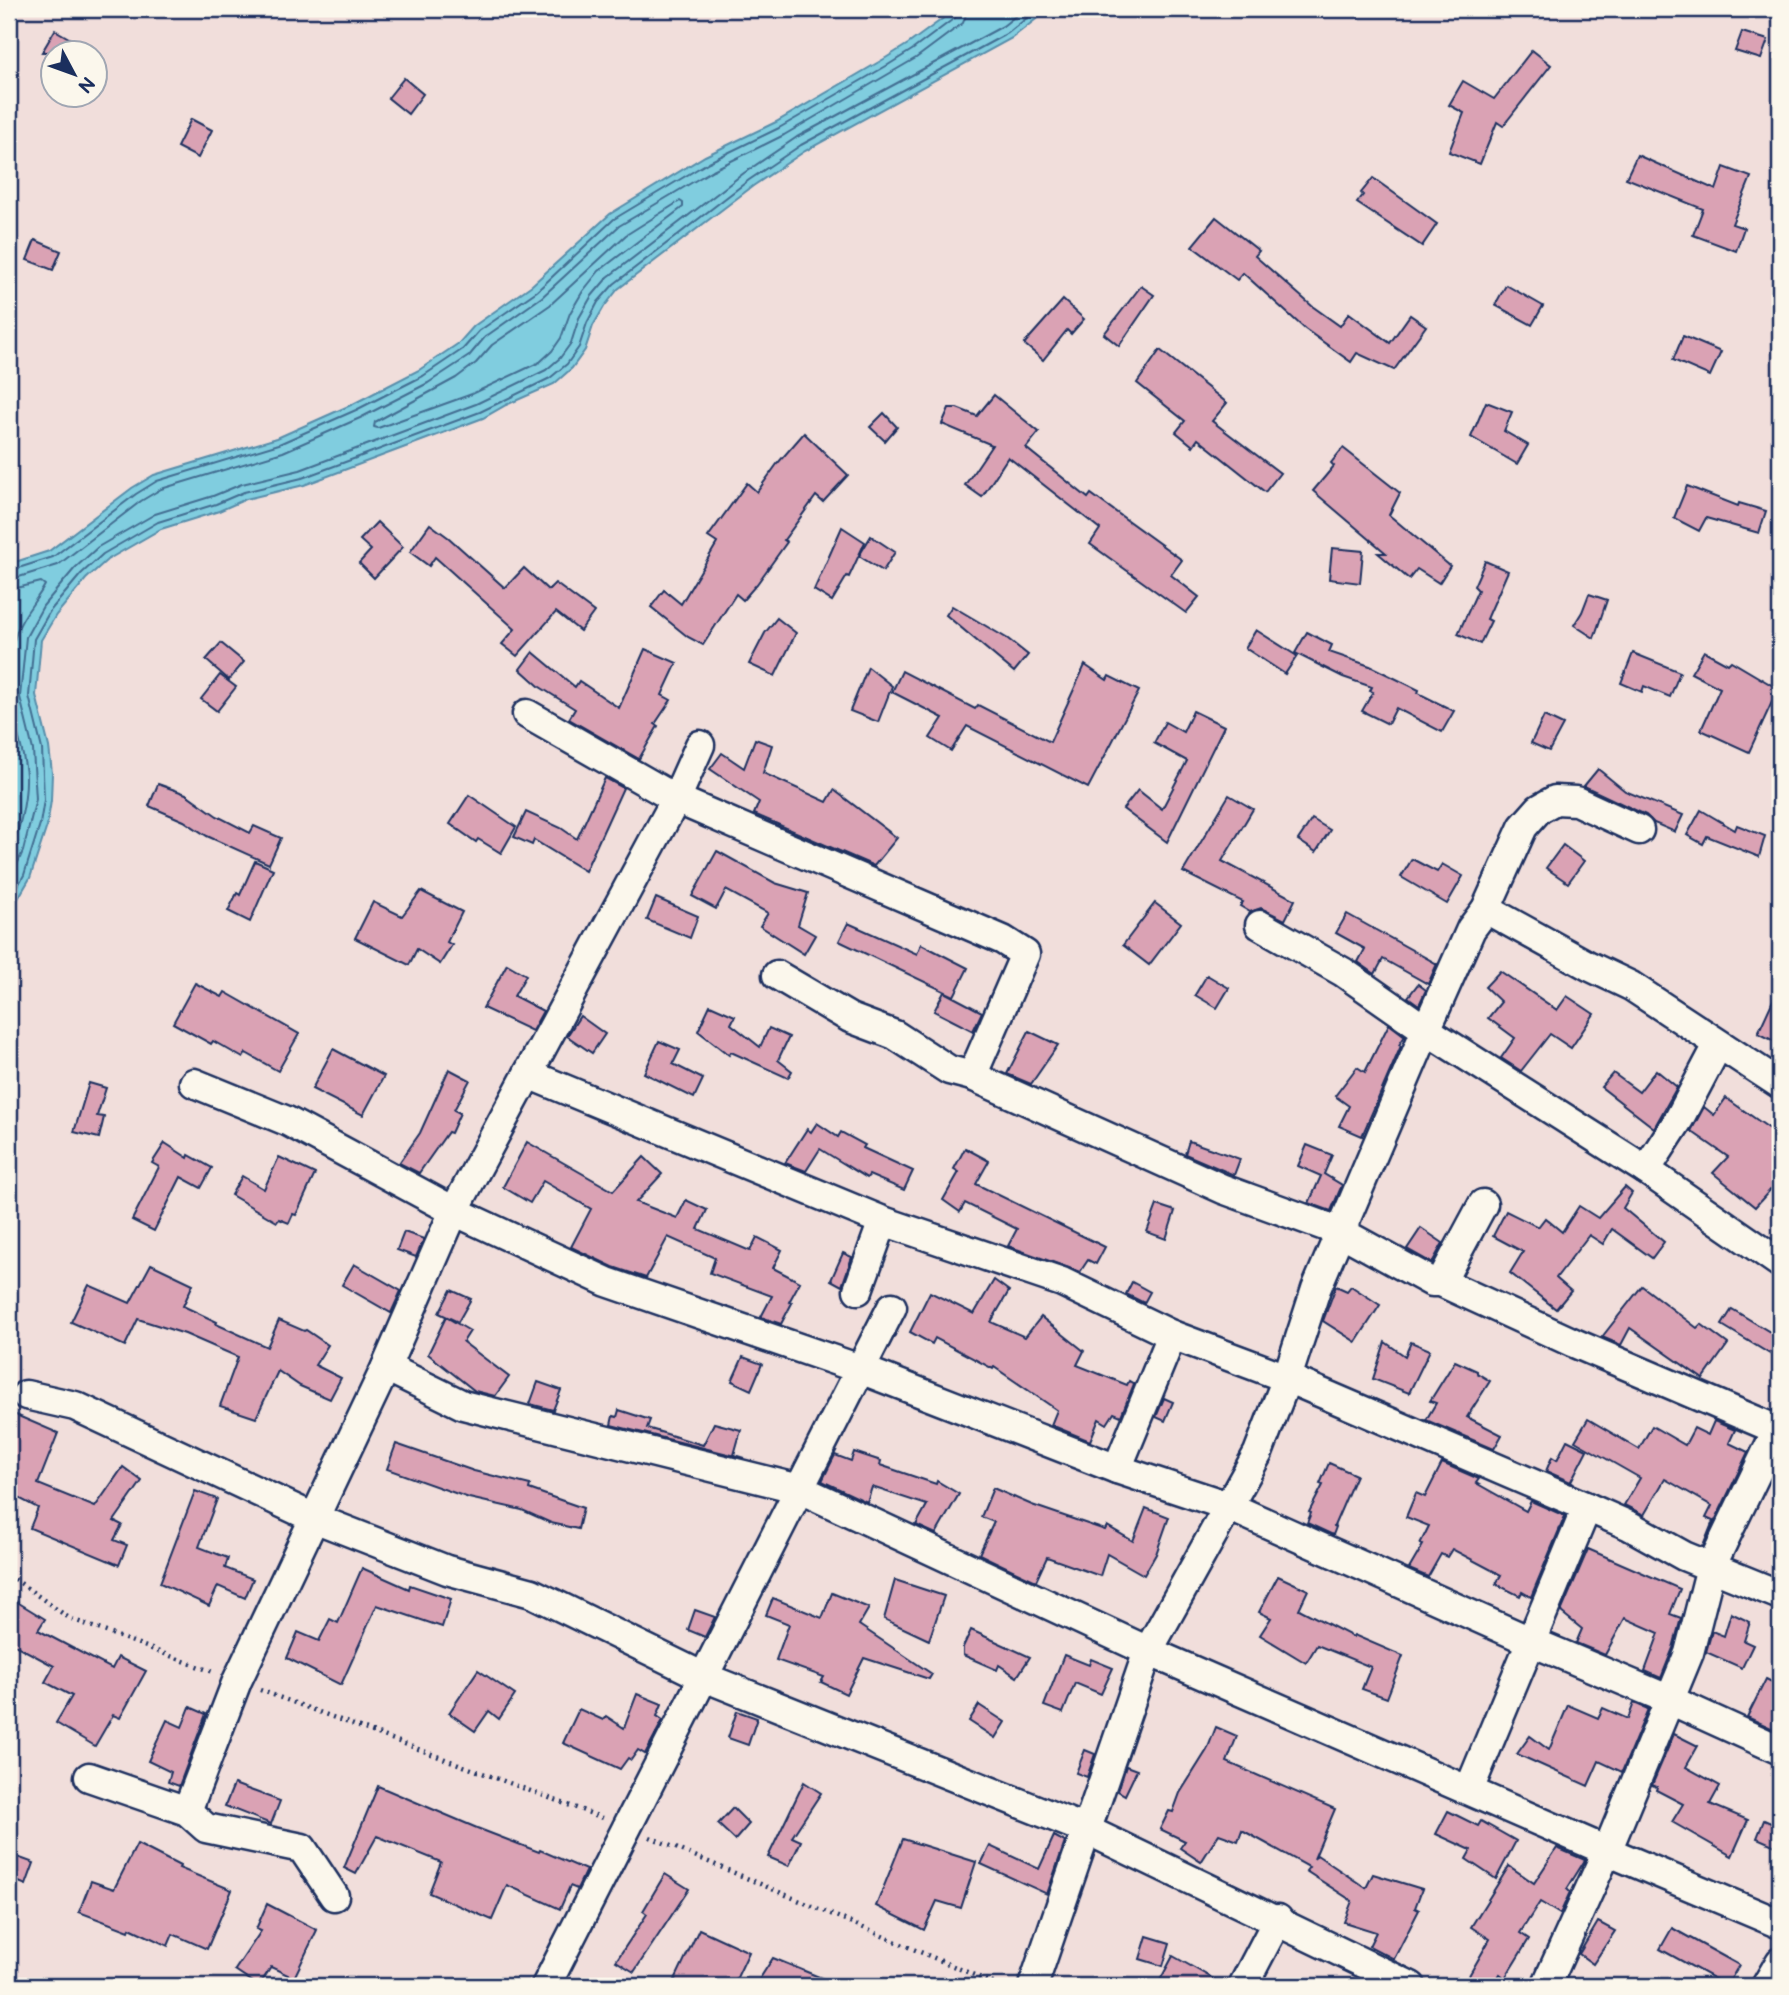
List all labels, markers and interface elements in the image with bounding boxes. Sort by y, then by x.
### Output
north arrow [38,38,108,108]
text: N [72,71,99,97]

